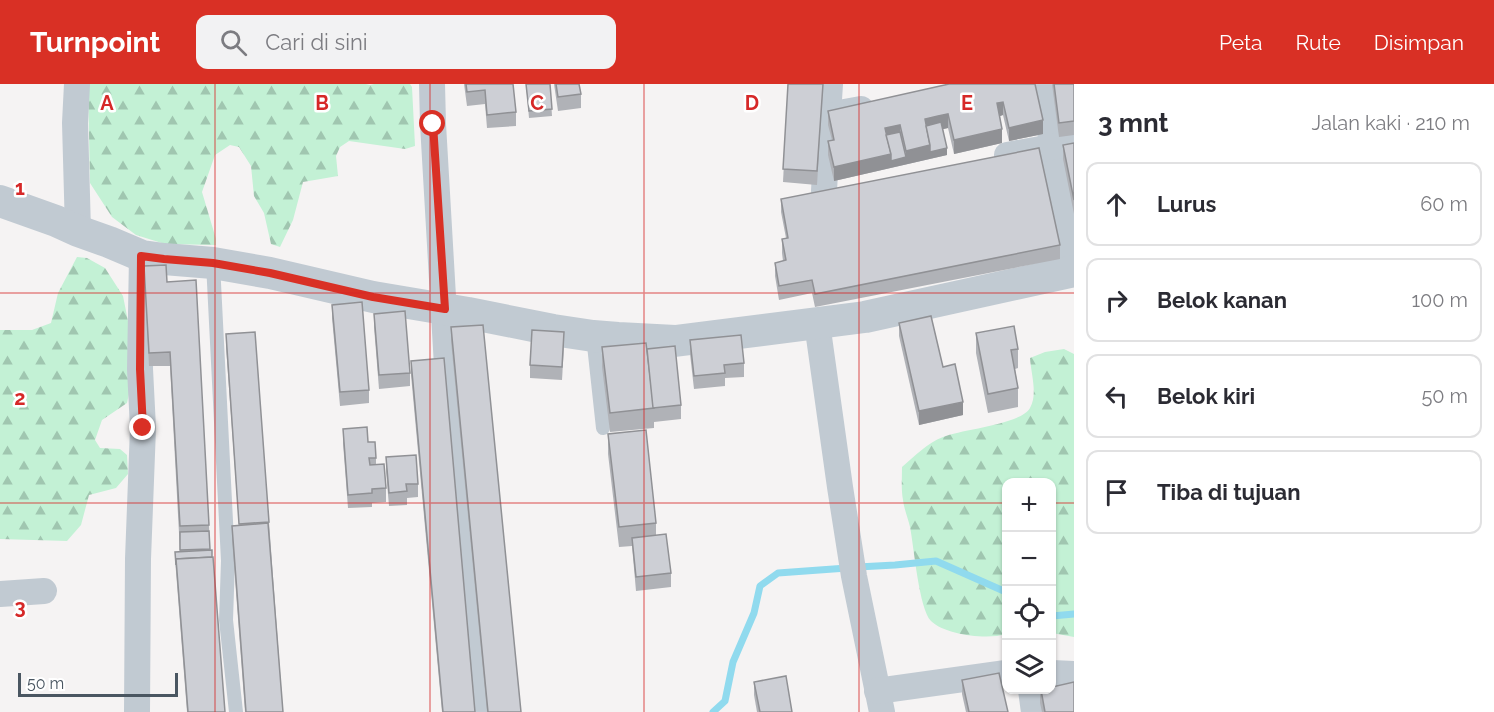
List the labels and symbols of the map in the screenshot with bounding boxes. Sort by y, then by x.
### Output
text: A [100,91,114,115]
text: B [315,91,329,115]
text: C [530,91,544,115]
text: D [745,91,759,115]
text: E [961,91,973,115]
route start [419,110,445,136]
text: 1 [15,176,25,200]
text: 2 [14,386,26,410]
route end [129,414,155,440]
text: 3 [14,595,26,619]
scale bar [18,670,178,698]

